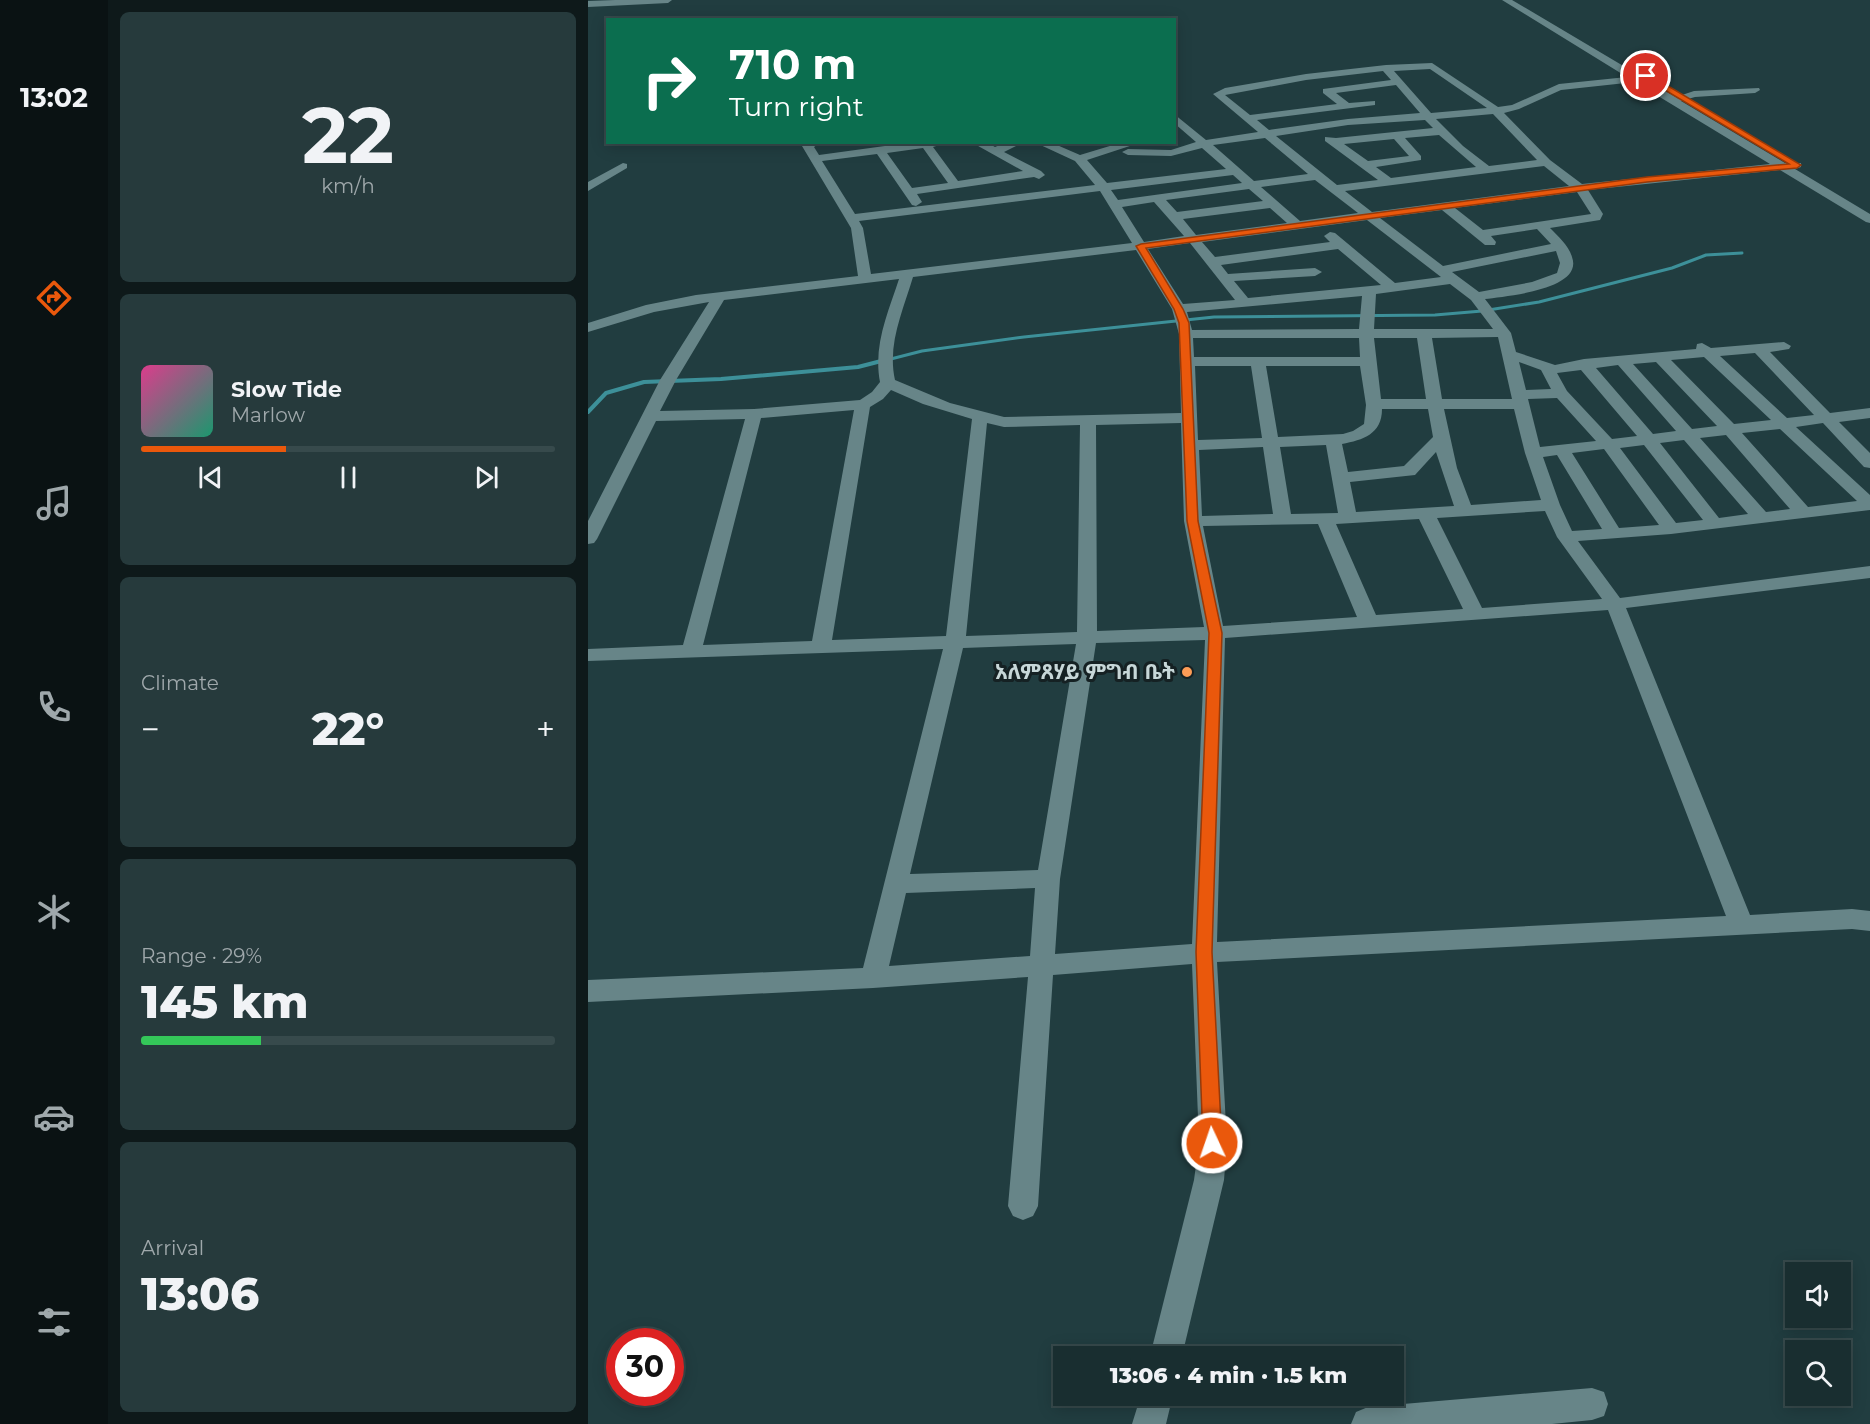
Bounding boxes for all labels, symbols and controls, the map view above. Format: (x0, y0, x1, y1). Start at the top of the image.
text: 710 m (729, 38, 856, 90)
icon: right (630, 42, 708, 120)
pin (1620, 50, 1671, 101)
icon: arrive (1629, 59, 1662, 92)
text: 13:02 (20, 81, 88, 114)
text: 22 (302, 87, 394, 183)
text: Turn right (729, 90, 864, 123)
text: km/h (321, 174, 375, 198)
icon: directions (33, 277, 75, 319)
text: Slow Tide (231, 376, 342, 403)
text: Marlow (231, 403, 305, 427)
icon: previous (194, 461, 227, 494)
icon: pause (332, 461, 365, 494)
icon: next (470, 461, 503, 494)
icon: music (33, 482, 75, 524)
place label: አለምጸሃይ ምግብ ቤት (995, 659, 1175, 684)
marker: አለምጸሃይ ምግብ ቤት (1180, 665, 1194, 679)
text: Climate (141, 671, 219, 695)
icon: phone (33, 686, 75, 728)
text: 22° (312, 701, 384, 756)
text: − (141, 709, 160, 749)
text: + (536, 709, 555, 749)
icon: climate (33, 891, 75, 933)
text: Range · 29% (141, 944, 262, 968)
text: 145 km (141, 974, 309, 1029)
icon: car (33, 1096, 75, 1138)
position arrow (1180, 1111, 1244, 1175)
text: Arrival (141, 1236, 204, 1260)
map controls (1785, 1262, 1851, 1406)
button: sound (1785, 1262, 1851, 1328)
text: 13:06 (141, 1266, 259, 1321)
icon: filters (33, 1301, 75, 1343)
speed limit sign: 30 (606, 1328, 684, 1406)
button: search (1785, 1340, 1851, 1406)
text: 13:06 · 4 min · 1.5 km (1110, 1362, 1347, 1389)

